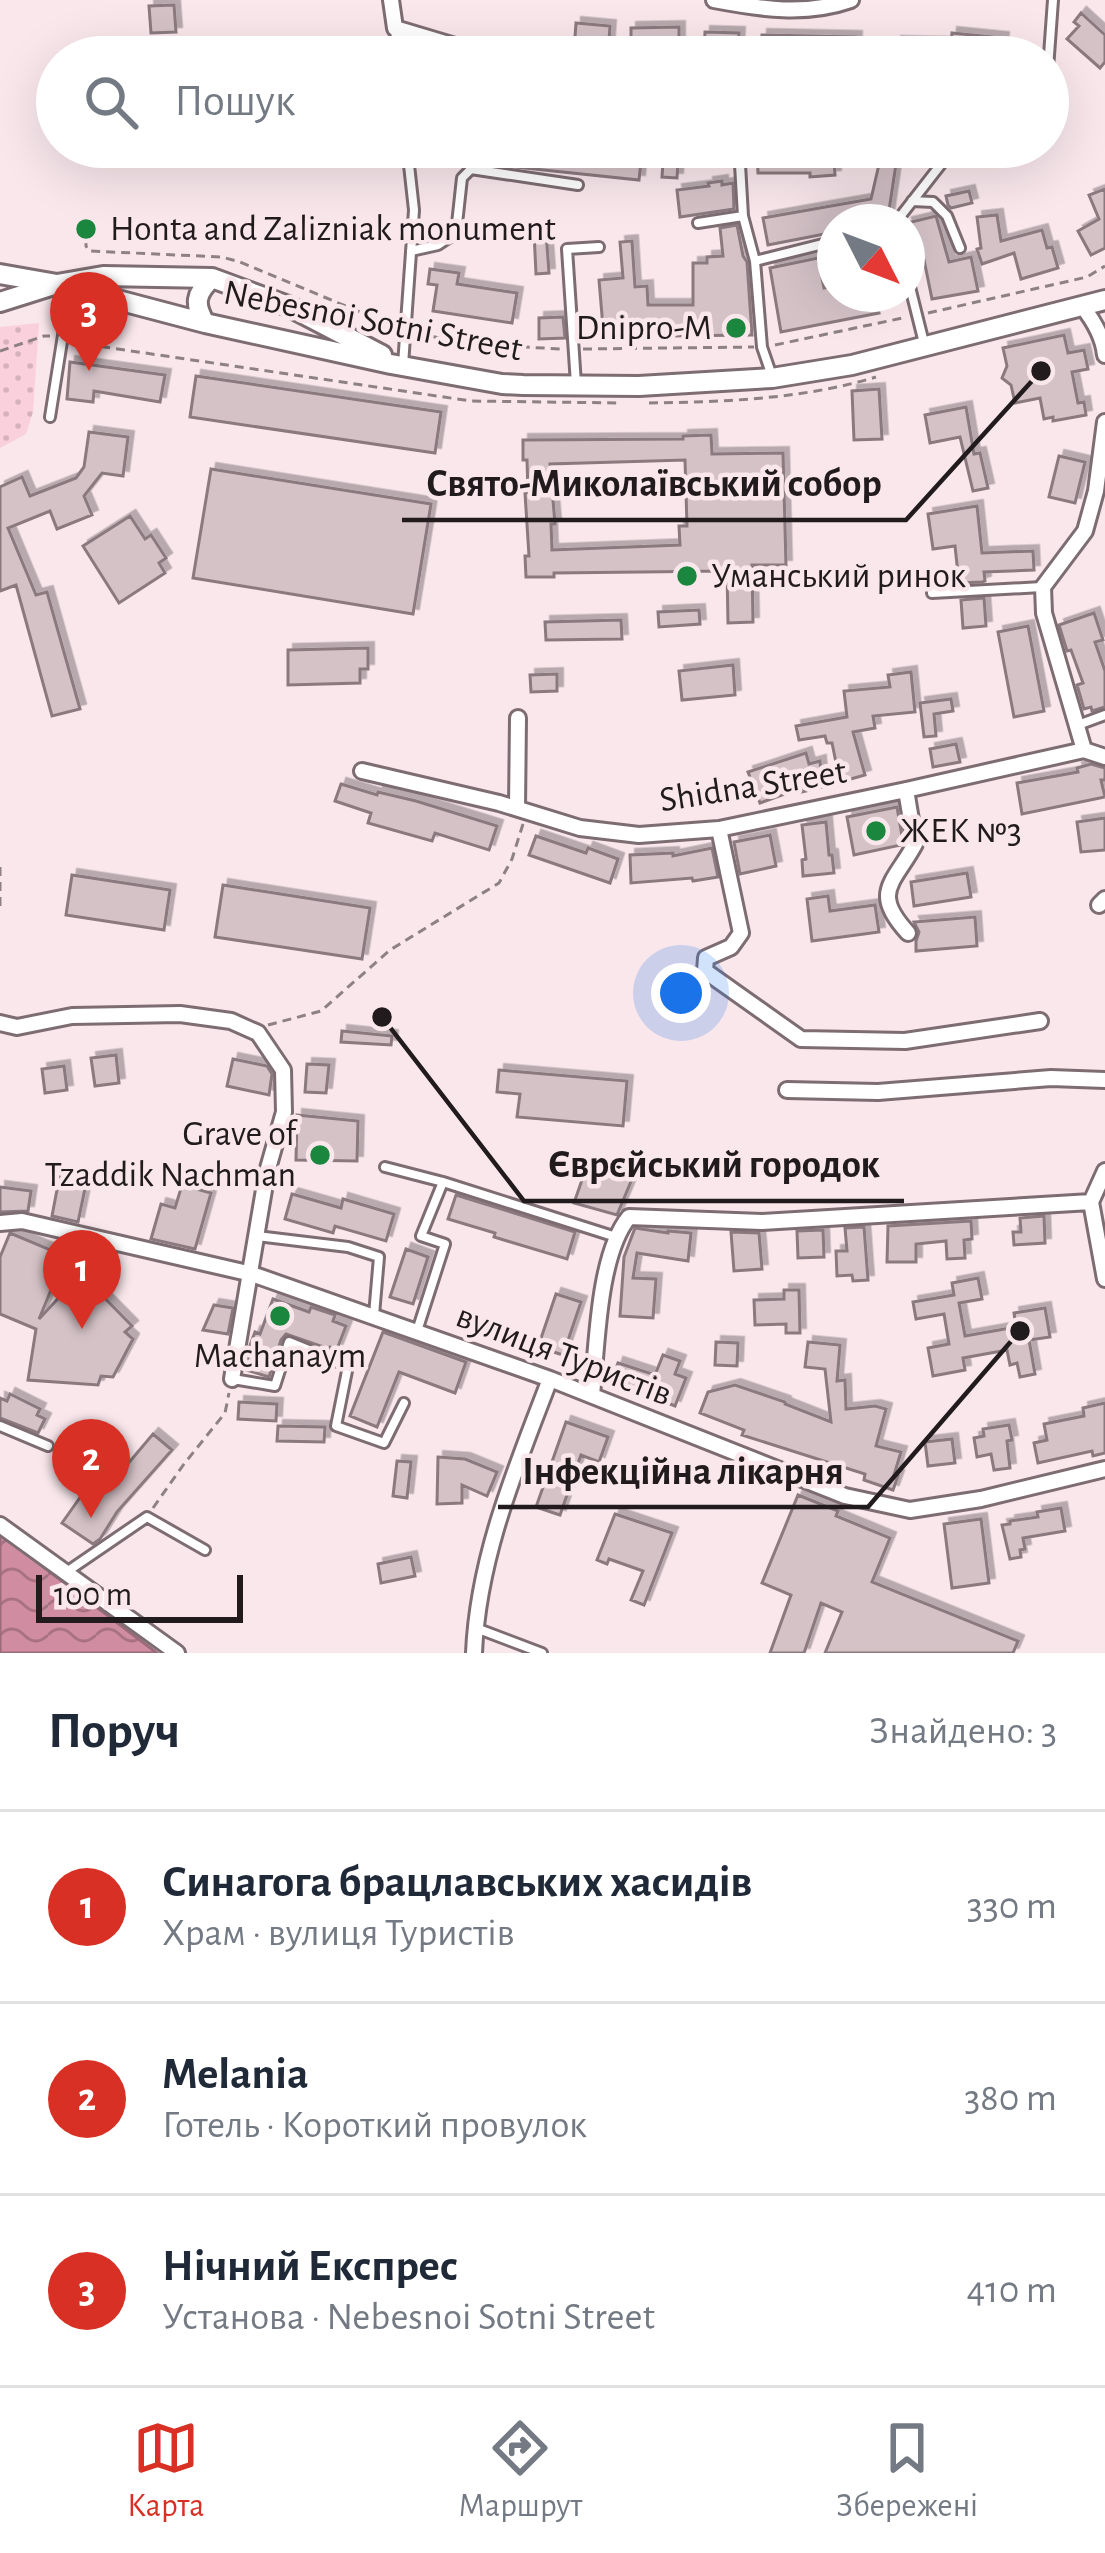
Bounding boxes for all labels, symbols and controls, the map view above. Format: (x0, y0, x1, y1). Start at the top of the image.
search box (36, 36, 1069, 168)
icon: search (78, 69, 144, 135)
text: Пошук (174, 79, 295, 124)
north arrow (817, 204, 925, 312)
place label: Honta and Zalizniak monument (110, 211, 556, 247)
marker: Honta and Zalizniak monument (73, 216, 99, 242)
pin: 3 (50, 272, 128, 371)
street label: Nebesnoi Sotni Street (221, 274, 526, 368)
place label: Dnipro-M (576, 310, 712, 346)
marker: Dnipro-M (723, 315, 749, 341)
callout: Свято-Миколаївський собор (402, 445, 906, 520)
text: Свято-Миколаївський собор (426, 465, 882, 504)
place label: Уманський ринок (711, 558, 966, 594)
marker: Уманський ринок (674, 563, 700, 589)
street label: Shidna Street (657, 753, 849, 819)
place label: ЖЕК №3 (900, 813, 1022, 849)
marker: ЖЕК №3 (863, 818, 889, 844)
your location (651, 963, 711, 1023)
place label: Grave of Tzaddik Nachman (45, 1116, 298, 1193)
callout: Єврєйський городок (524, 1126, 904, 1201)
marker: Grave of Tzaddik Nachman (307, 1142, 333, 1168)
text: Єврєйський городок (548, 1146, 880, 1185)
pin: 1 (43, 1230, 121, 1329)
street label: вулиця Туристів (451, 1297, 677, 1413)
marker: Machanaym (267, 1303, 293, 1329)
place label: Machanaym (194, 1338, 366, 1374)
pin: 2 (52, 1419, 130, 1518)
callout: Інфекційна лікарня (498, 1432, 868, 1507)
text: Інфекційна лікарня (522, 1453, 844, 1492)
scale bar (36, 1569, 243, 1622)
text: 100 m (54, 1579, 132, 1612)
text: Поруч (48, 1706, 180, 1757)
text: Знайдено: 3 (869, 1712, 1057, 1751)
text: Синагога брацлавських хасидів (162, 1860, 752, 1905)
text: 1 (80, 1887, 94, 1926)
text: 330 m (967, 1887, 1057, 1926)
text: Храм · вулиця Туристів (162, 1914, 514, 1953)
text: Melania (162, 2052, 309, 2097)
text: 2 (78, 2079, 96, 2118)
text: 380 m (964, 2079, 1057, 2118)
text: Готель · Короткий провулок (162, 2106, 587, 2145)
text: Нічний Експрес (162, 2244, 458, 2289)
text: 3 (79, 2271, 95, 2310)
text: 410 m (967, 2271, 1057, 2310)
text: Установа · Nebesnoi Sotni Street (162, 2298, 655, 2337)
tab: Карта (127, 2415, 204, 2527)
tab: Маршрут (458, 2415, 582, 2527)
tab: Збережені (836, 2415, 978, 2527)

